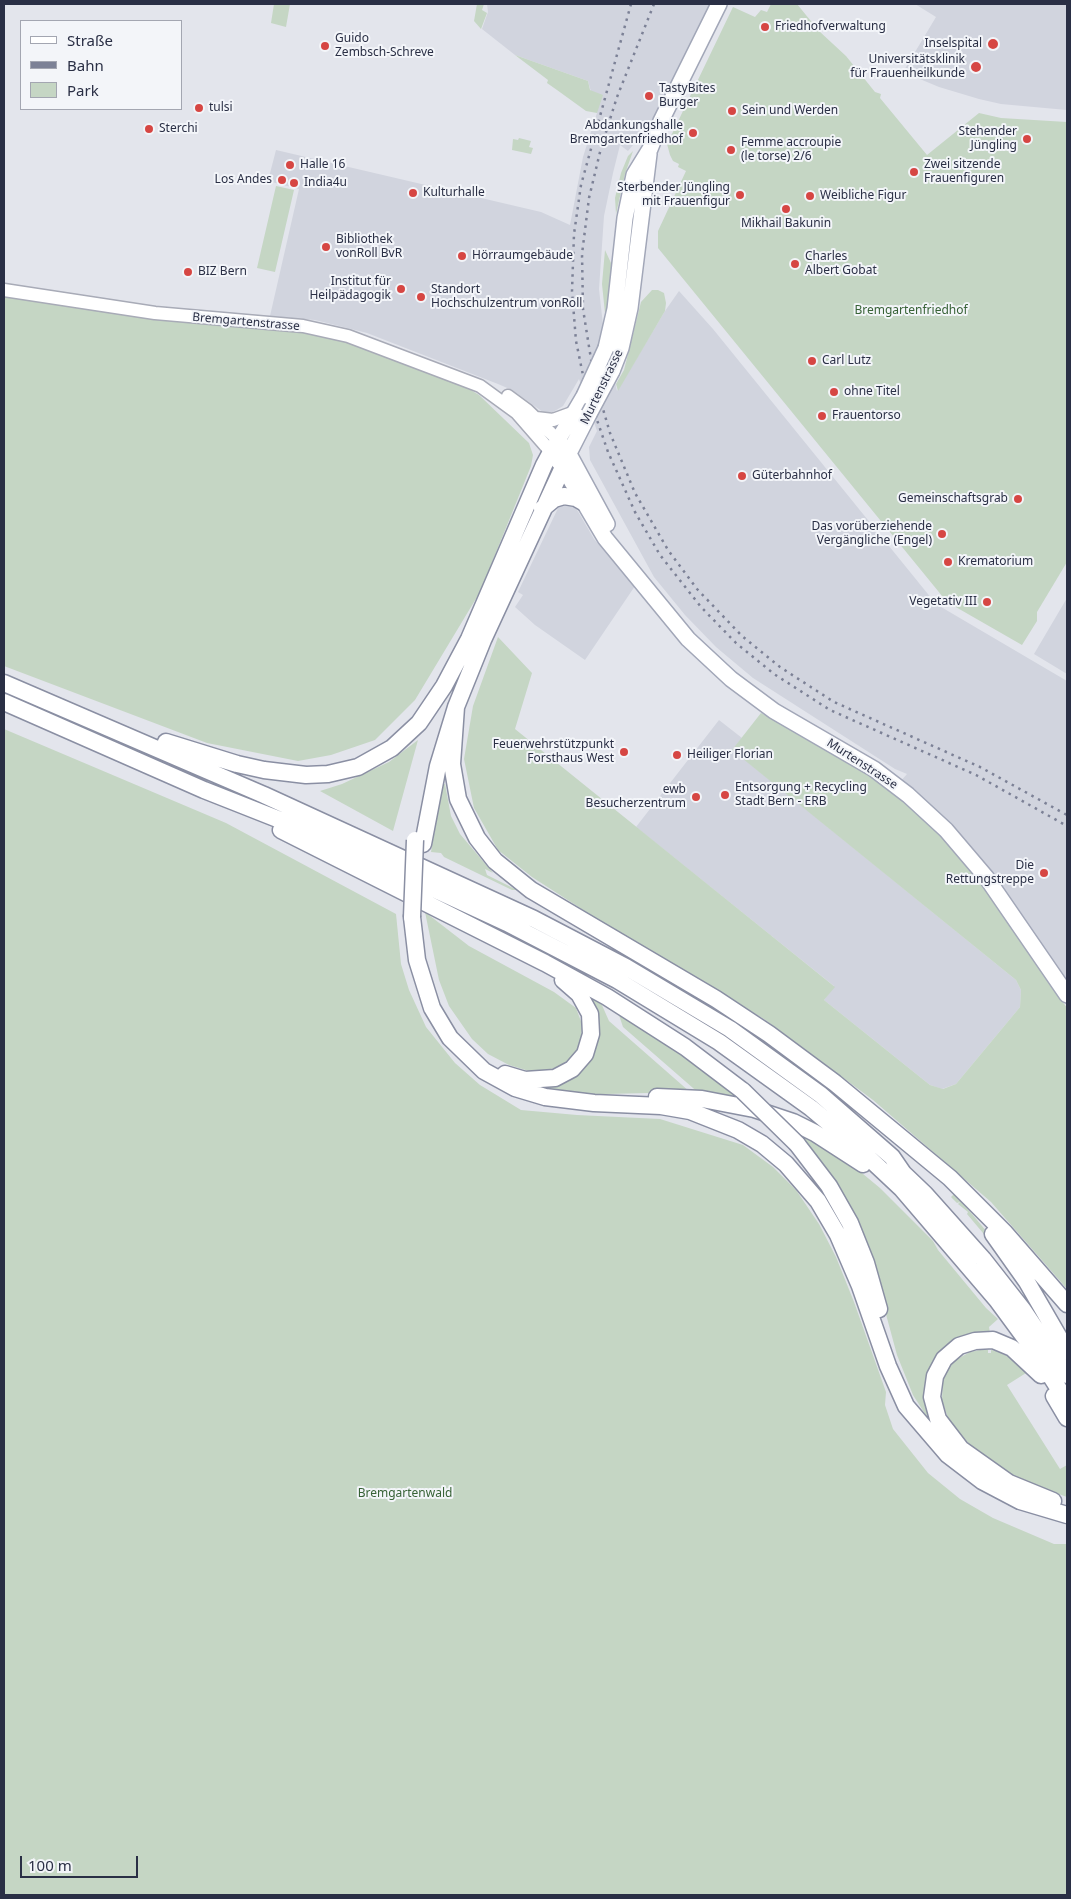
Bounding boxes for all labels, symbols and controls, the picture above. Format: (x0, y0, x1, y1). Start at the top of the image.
legend (20, 20, 182, 110)
place label: Friedhofverwaltung (775, 20, 886, 34)
marker: Friedhofverwaltung (759, 21, 771, 33)
text: Straße (67, 30, 113, 50)
place label: Guido Zembsch-Schreve (335, 32, 434, 60)
place label: Inselspital (925, 37, 982, 51)
marker: Inselspital (986, 37, 1000, 51)
marker: Guido Zembsch-Schreve (319, 40, 331, 52)
place label: Universitätsklinik für Frauenheilkunde (850, 53, 965, 81)
text: Bahn (67, 55, 104, 75)
marker: Universitätsklinik für Frauenheilkunde (969, 60, 983, 74)
text: Park (67, 80, 99, 100)
place label: TastyBites Burger (659, 82, 715, 110)
marker: TastyBites Burger (643, 90, 655, 102)
place label: tulsi (209, 101, 233, 115)
marker: tulsi (193, 102, 205, 114)
place label: Sein und Werden (742, 104, 838, 118)
marker: Sein und Werden (726, 105, 738, 117)
place label: Abdankungshalle Bremgartenfriedhof (570, 119, 683, 147)
place label: Sterchi (159, 122, 198, 136)
marker: Sterchi (143, 123, 155, 135)
place label: Stehender Jüngling (959, 125, 1017, 153)
marker: Abdankungshalle Bremgartenfriedhof (687, 127, 699, 139)
marker: Stehender Jüngling (1021, 133, 1033, 145)
place label: Femme accroupie (le torse) 2/6 (741, 136, 841, 164)
marker: Femme accroupie (le torse) 2/6 (725, 144, 737, 156)
place label: Halle 16 (300, 158, 345, 172)
place label: Zwei sitzende Frauenfiguren (924, 158, 1004, 186)
marker: Halle 16 (284, 159, 296, 171)
marker: Zwei sitzende Frauenfiguren (908, 166, 920, 178)
place label: Los Andes (215, 173, 272, 187)
marker: Los Andes (276, 174, 288, 186)
place label: India4u (304, 176, 347, 190)
marker: India4u (288, 177, 300, 189)
place label: Sterbender Jüngling mit Frauenfigur (617, 181, 730, 209)
place label: Kulturhalle (423, 186, 485, 200)
marker: Kulturhalle (407, 187, 419, 199)
marker: Sterbender Jüngling mit Frauenfigur (734, 189, 746, 201)
place label: Weibliche Figur (820, 189, 906, 203)
marker: Weibliche Figur (804, 190, 816, 202)
marker: Mikhail Bakunin (780, 203, 792, 215)
place label: Mikhail Bakunin (741, 217, 831, 231)
place label: Bibliothek vonRoll BvR (336, 233, 402, 261)
marker: Bibliothek vonRoll BvR (320, 241, 332, 253)
place label: Hörraumgebäude (472, 249, 573, 263)
marker: Hörraumgebäude (456, 250, 468, 262)
place label: Charles Albert Gobat (805, 250, 877, 278)
marker: Charles Albert Gobat (789, 258, 801, 270)
place label: BIZ Bern (198, 265, 247, 279)
marker: BIZ Bern (182, 266, 194, 278)
place label: Institut für Heilpädagogik (309, 275, 391, 303)
marker: Institut für Heilpädagogik (395, 283, 407, 295)
place label: Standort Hochschulzentrum vonRoll (431, 283, 582, 311)
marker: Standort Hochschulzentrum vonRoll (415, 291, 427, 303)
park label: Bremgartenfriedhof (854, 304, 968, 318)
street label: Bremgartenstrasse (192, 310, 300, 334)
street label: Murtenstrasse (578, 347, 626, 427)
place label: Carl Lutz (822, 354, 871, 368)
marker: Carl Lutz (806, 355, 818, 367)
place label: ohne Titel (844, 385, 900, 399)
marker: ohne Titel (828, 386, 840, 398)
place label: Frauentorso (832, 409, 901, 423)
marker: Frauentorso (816, 410, 828, 422)
place label: Güterbahnhof (752, 469, 832, 483)
marker: Güterbahnhof (736, 470, 748, 482)
place label: Gemeinschaftsgrab (898, 492, 1008, 506)
marker: Gemeinschaftsgrab (1012, 493, 1024, 505)
place label: Das vorüberziehende Vergängliche (Engel) (812, 520, 932, 548)
marker: Das vorüberziehende Vergängliche (Engel) (936, 528, 948, 540)
place label: Krematorium (958, 555, 1033, 569)
marker: Krematorium (942, 556, 954, 568)
place label: Vegetativ III (909, 595, 977, 609)
marker: Vegetativ III (981, 596, 993, 608)
street label: Murtenstrasse (824, 736, 900, 792)
place label: Feuerwehrstützpunkt Forsthaus West (493, 738, 614, 766)
marker: Feuerwehrstützpunkt Forsthaus West (618, 746, 630, 758)
place label: Heiliger Florian (687, 748, 773, 762)
marker: Heiliger Florian (671, 749, 683, 761)
place label: Entsorgung + Recycling Stadt Bern - ERB (735, 781, 867, 809)
place label: ewb Besucherzentrum (586, 783, 686, 811)
marker: Entsorgung + Recycling Stadt Bern - ERB (719, 789, 731, 801)
marker: ewb Besucherzentrum (690, 791, 702, 803)
place label: Die Rettungstreppe (946, 859, 1034, 887)
marker: Die Rettungstreppe (1038, 867, 1050, 879)
park label: Bremgartenwald (358, 1487, 452, 1501)
scale bar (22, 1846, 140, 1878)
text: 100 m (28, 1855, 72, 1875)

